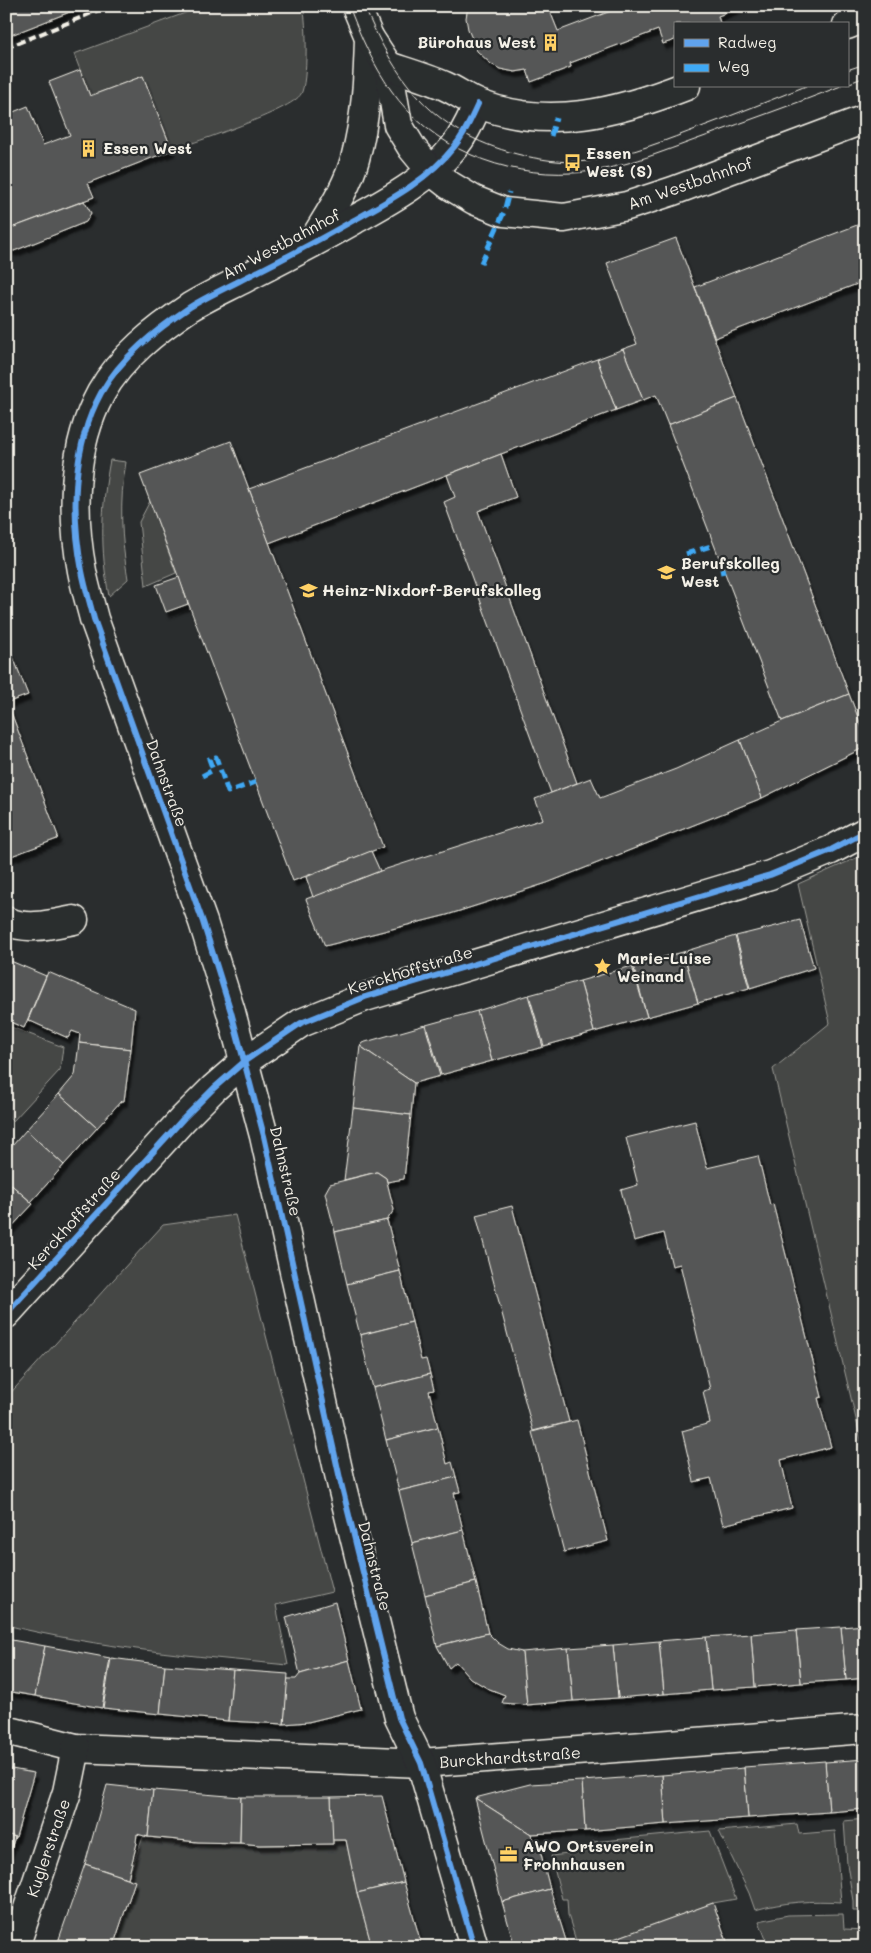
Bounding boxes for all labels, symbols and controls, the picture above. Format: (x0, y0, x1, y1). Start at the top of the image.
legend (674, 22, 848, 88)
place label: Bürohaus West (418, 31, 536, 52)
building icon: Bürohaus West (540, 32, 560, 52)
text: Radweg (718, 32, 776, 52)
text: Weg (718, 56, 749, 76)
place label: Essen West (103, 137, 192, 158)
building icon: Essen West (79, 138, 99, 158)
place label: Essen West (S) (586, 142, 652, 181)
street label: Am Westbahnhof (625, 151, 756, 214)
bus stop icon: Essen West (S) (562, 152, 582, 172)
street label: Am Westbahnhof (218, 203, 344, 283)
place label: Berufskolleg West (681, 552, 780, 591)
school or university icon: Berufskolleg West (657, 562, 677, 582)
place label: Heinz-Nixdorf-Berufskolleg (322, 579, 541, 600)
school or university icon: Heinz-Nixdorf-Berufskolleg (298, 580, 318, 600)
street label: Dahnstraße (142, 736, 193, 830)
street label: Kerckhoffstraße (345, 941, 475, 998)
place label: Marie-Luise Weinand (617, 947, 711, 986)
place icon: Marie-Luise Weinand (593, 957, 613, 977)
street label: Dahnstraße (266, 1124, 307, 1218)
street label: Kerckhoffstraße (23, 1164, 125, 1274)
street label: Dahnstraße (354, 1519, 397, 1613)
street label: Burckhardtstraße (439, 1741, 581, 1772)
street label: Kuglerstraße (21, 1796, 74, 1900)
place label: AWO Ortsverein Frohnhausen (523, 1835, 654, 1874)
office icon: AWO Ortsverein Frohnhausen (499, 1845, 519, 1865)

